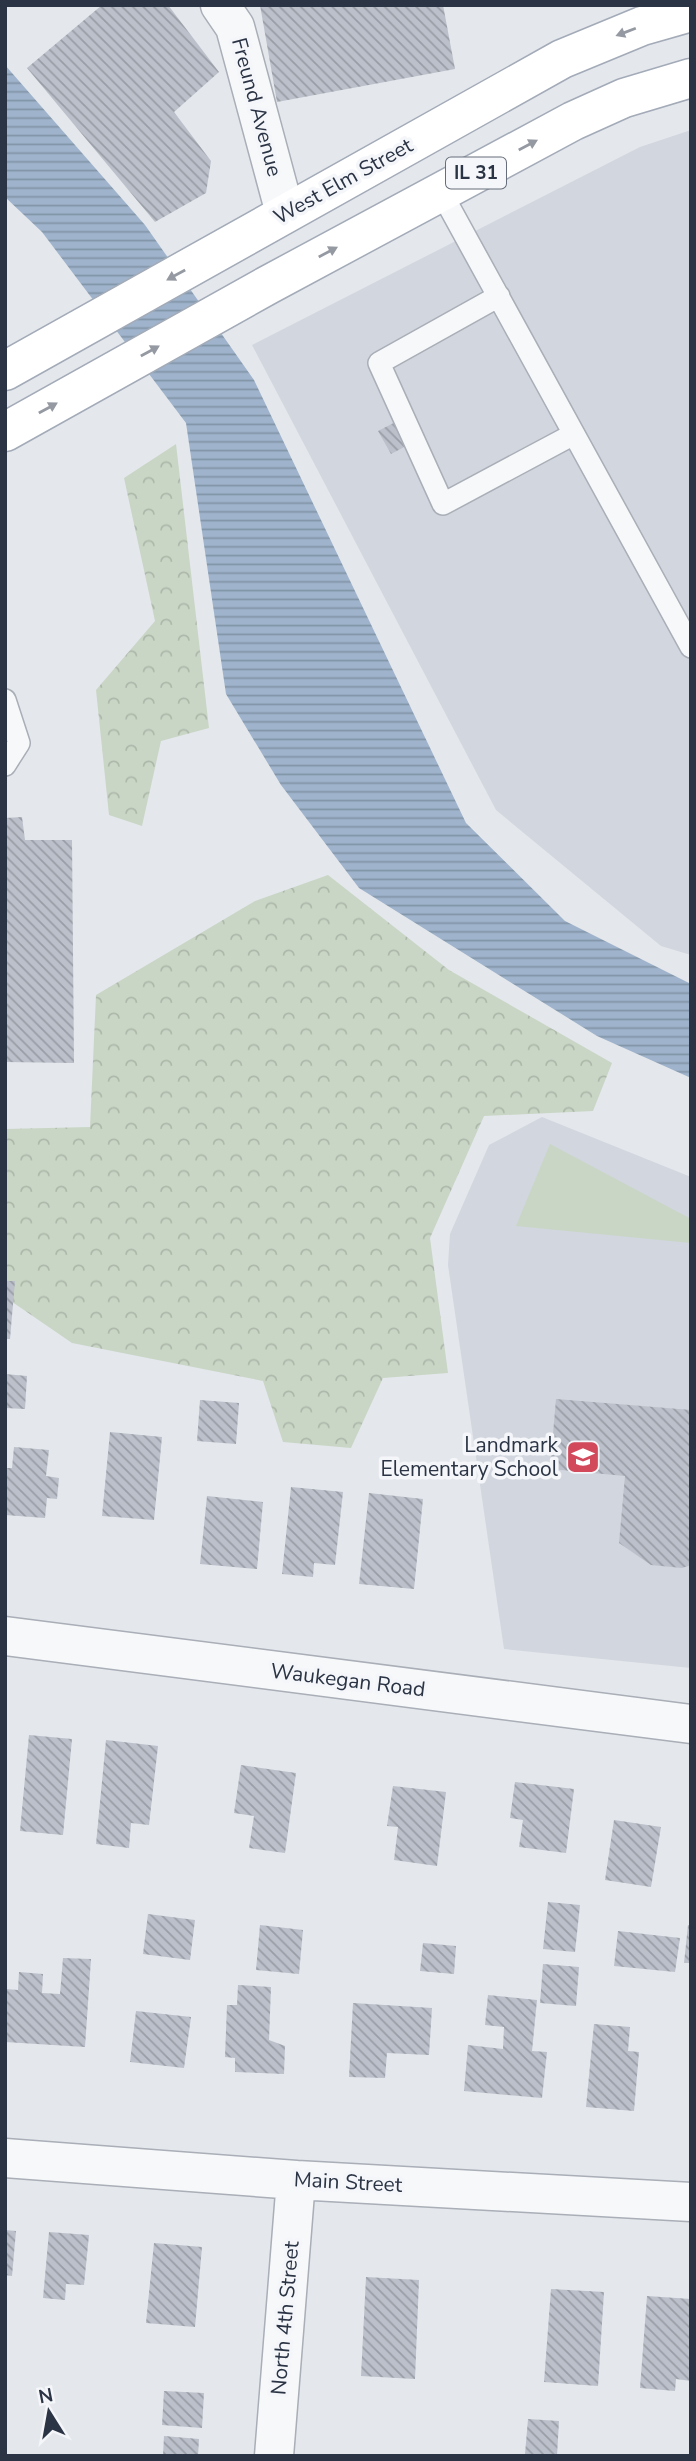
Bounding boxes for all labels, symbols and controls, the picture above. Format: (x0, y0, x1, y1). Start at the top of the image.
one-way arrow (615, 27, 636, 38)
street label: Freund Avenue (225, 34, 289, 180)
street label: West Elm Street (268, 131, 418, 231)
one-way arrow (518, 139, 538, 151)
road number: IL 31 (446, 158, 506, 188)
one-way arrow (318, 247, 338, 259)
one-way arrow (167, 269, 186, 281)
one-way arrow (141, 345, 160, 357)
one-way arrow (38, 402, 58, 414)
place label: Landmark Elementary School (380, 1431, 559, 1483)
school or university icon: Landmark Elementary School (564, 1438, 602, 1476)
street label: Waukegan Road (269, 1657, 427, 1703)
street label: Main Street (293, 2165, 404, 2199)
street label: North 4th Street (264, 2239, 306, 2396)
north arrow (14, 2377, 84, 2447)
text: N (36, 2382, 55, 2410)

